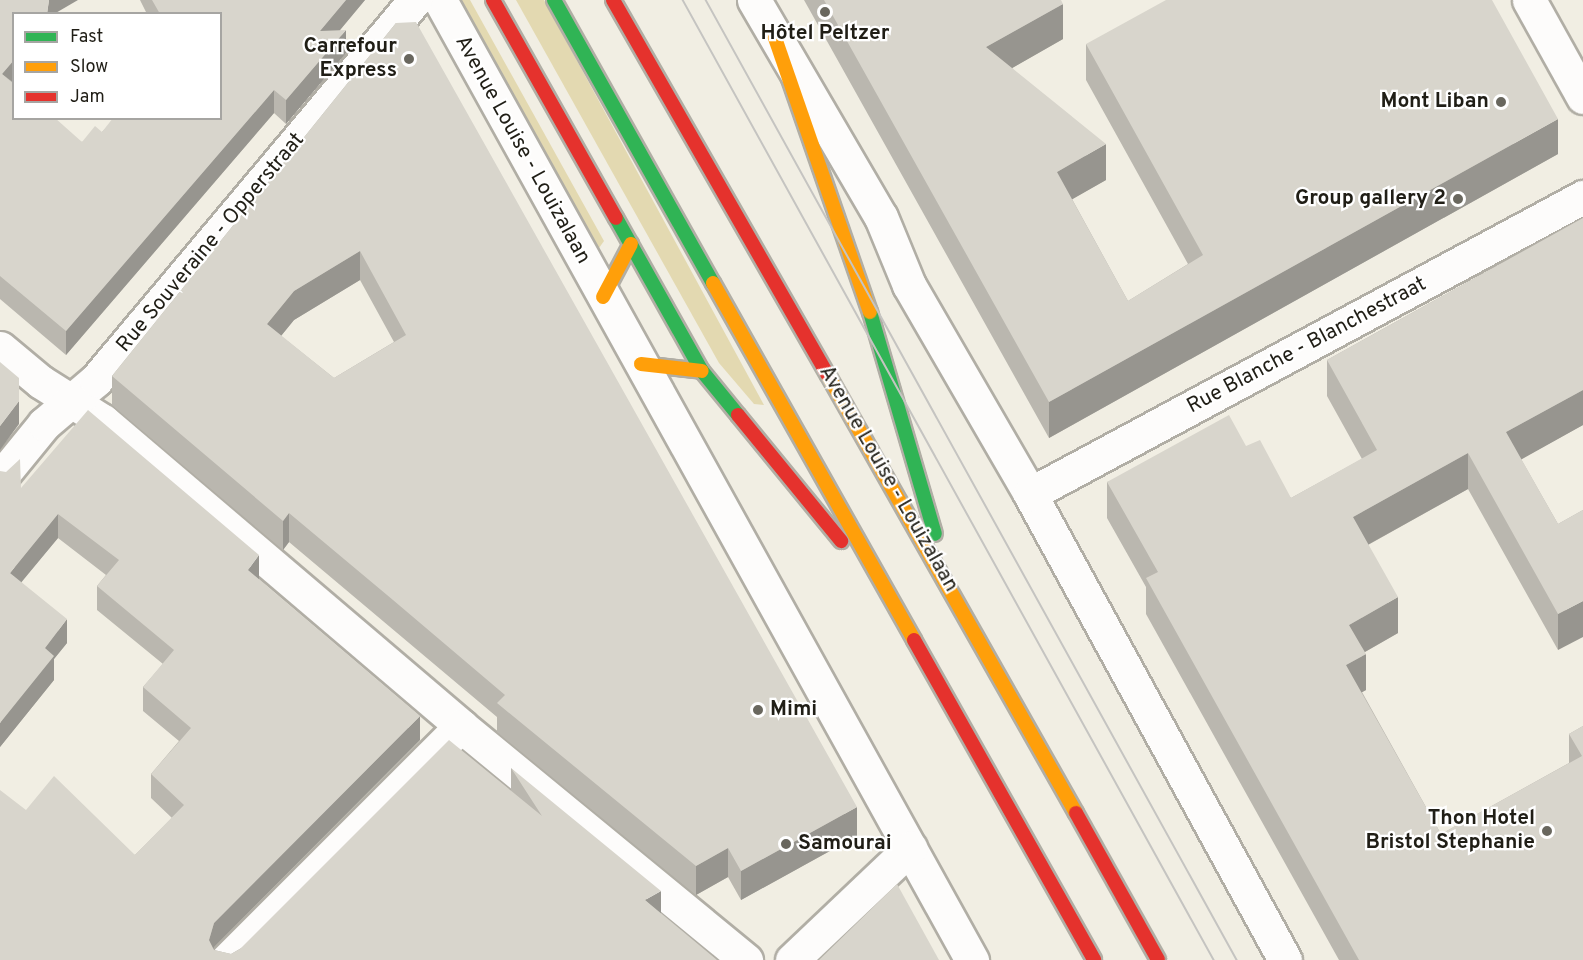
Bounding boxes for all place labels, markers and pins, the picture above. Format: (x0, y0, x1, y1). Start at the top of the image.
marker: Hôtel Peltzer (818, 5, 832, 19)
place label: Hôtel Peltzer (761, 21, 889, 47)
place label: Carrefour Express (303, 34, 397, 84)
marker: Carrefour Express (402, 52, 416, 66)
place label: Mont Liban (1380, 89, 1489, 115)
marker: Mont Liban (1494, 95, 1508, 109)
place label: Group gallery 2 (1295, 186, 1446, 212)
marker: Group gallery 2 (1451, 192, 1465, 206)
place label: Mimi (770, 697, 817, 723)
marker: Mimi (751, 703, 765, 717)
place label: Thon Hotel Bristol Stephanie (1365, 806, 1535, 856)
marker: Thon Hotel Bristol Stephanie (1540, 824, 1554, 838)
place label: Samourai (798, 831, 892, 857)
marker: Samourai (779, 837, 793, 851)

